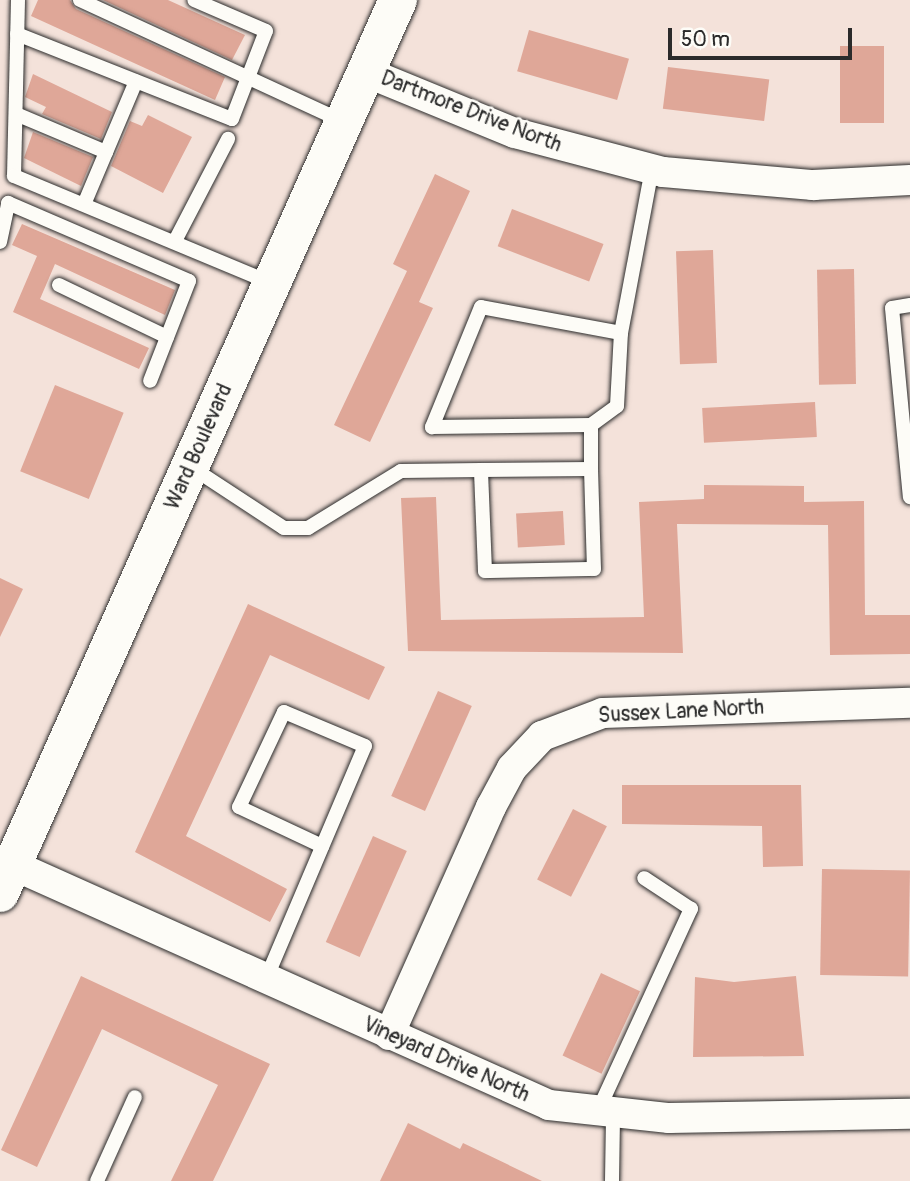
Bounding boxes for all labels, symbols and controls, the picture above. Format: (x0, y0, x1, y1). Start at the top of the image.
scale bar (672, 14, 856, 58)
text: 50 m (681, 26, 730, 53)
street label: Dartmore Drive North (377, 66, 565, 158)
street label: Ward Boulevard (160, 380, 238, 514)
street label: Sussex Lane North (597, 695, 765, 729)
street label: Vineyard Drive North (359, 1012, 533, 1108)

